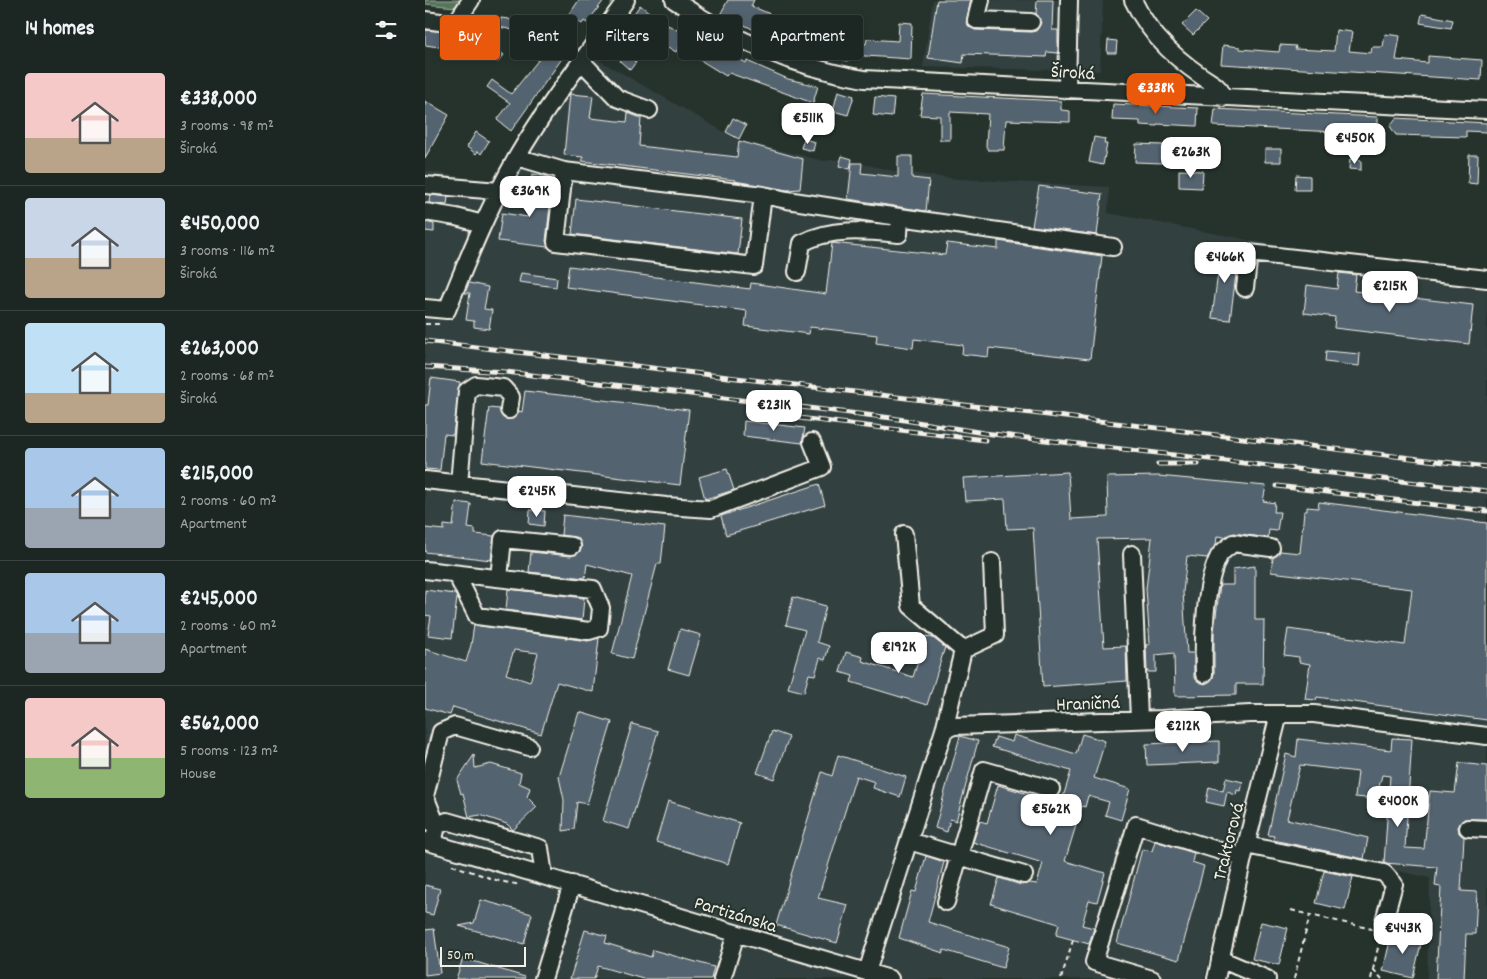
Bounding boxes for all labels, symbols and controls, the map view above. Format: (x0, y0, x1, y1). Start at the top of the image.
text: 14 homes (25, 15, 95, 45)
chip: Buy (440, 15, 500, 60)
chip: Rent (510, 15, 577, 60)
chip: Filters (587, 15, 668, 60)
chip: New (678, 15, 742, 60)
chip: Apartment (752, 15, 863, 60)
icon: filters (372, 16, 400, 44)
street label: Široká (1050, 60, 1096, 89)
pin: €338K (1121, 72, 1191, 115)
text: €338K (1138, 77, 1174, 100)
text: €338,000 (180, 85, 257, 115)
icon: home (65, 93, 125, 153)
pin: €511K (773, 102, 843, 145)
text: €511K (793, 107, 823, 130)
text: 3 rooms · 98 m² (180, 115, 274, 138)
pin: €450K (1320, 122, 1390, 165)
text: €450K (1335, 127, 1375, 150)
pin: €263K (1156, 136, 1226, 179)
text: Široká (180, 138, 217, 161)
text: €263K (1172, 141, 1210, 164)
pin: €369K (495, 176, 565, 218)
text: €369K (511, 180, 549, 203)
text: €450,000 (180, 210, 260, 240)
icon: home (65, 218, 125, 278)
text: 3 rooms · 116 m² (180, 240, 275, 263)
pin: €466K (1190, 242, 1260, 284)
text: €466K (1206, 246, 1244, 269)
text: Široká (180, 263, 217, 286)
pin: €215K (1355, 270, 1425, 313)
text: €215K (1373, 275, 1407, 298)
text: €263,000 (180, 335, 259, 365)
icon: home (65, 343, 125, 403)
text: 2 rooms · 68 m² (180, 365, 274, 388)
text: Široká (180, 388, 217, 411)
pin: €231K (739, 390, 809, 432)
text: €231K (757, 394, 791, 417)
text: €215,000 (180, 460, 254, 490)
icon: home (65, 468, 125, 528)
pin: €245K (502, 476, 572, 518)
text: €245K (518, 480, 556, 503)
text: 2 rooms · 60 m² (180, 490, 277, 513)
text: Apartment (180, 513, 247, 536)
text: €245,000 (180, 585, 258, 615)
icon: home (65, 593, 125, 653)
text: 2 rooms · 60 m² (180, 615, 277, 638)
pin: €192K (864, 632, 934, 674)
text: €192K (882, 636, 916, 659)
text: Apartment (180, 638, 247, 661)
street label: Hraničná (1056, 691, 1121, 720)
text: €562,000 (180, 710, 259, 740)
pin: €212K (1148, 710, 1218, 753)
text: €212K (1166, 715, 1200, 738)
icon: home (65, 718, 125, 778)
text: 5 rooms · 123 m² (180, 740, 278, 763)
text: House (180, 763, 216, 786)
pin: €400K (1363, 786, 1433, 828)
text: €400K (1378, 790, 1418, 813)
pin: €562K (1016, 794, 1086, 836)
text: €562K (1032, 798, 1070, 821)
street label: Traktorová (1208, 799, 1253, 884)
street label: Partizánska (690, 891, 781, 942)
pin: €443K (1368, 912, 1438, 955)
text: €443K (1385, 917, 1421, 940)
scale bar (440, 944, 526, 967)
text: 50 m (447, 946, 474, 966)

